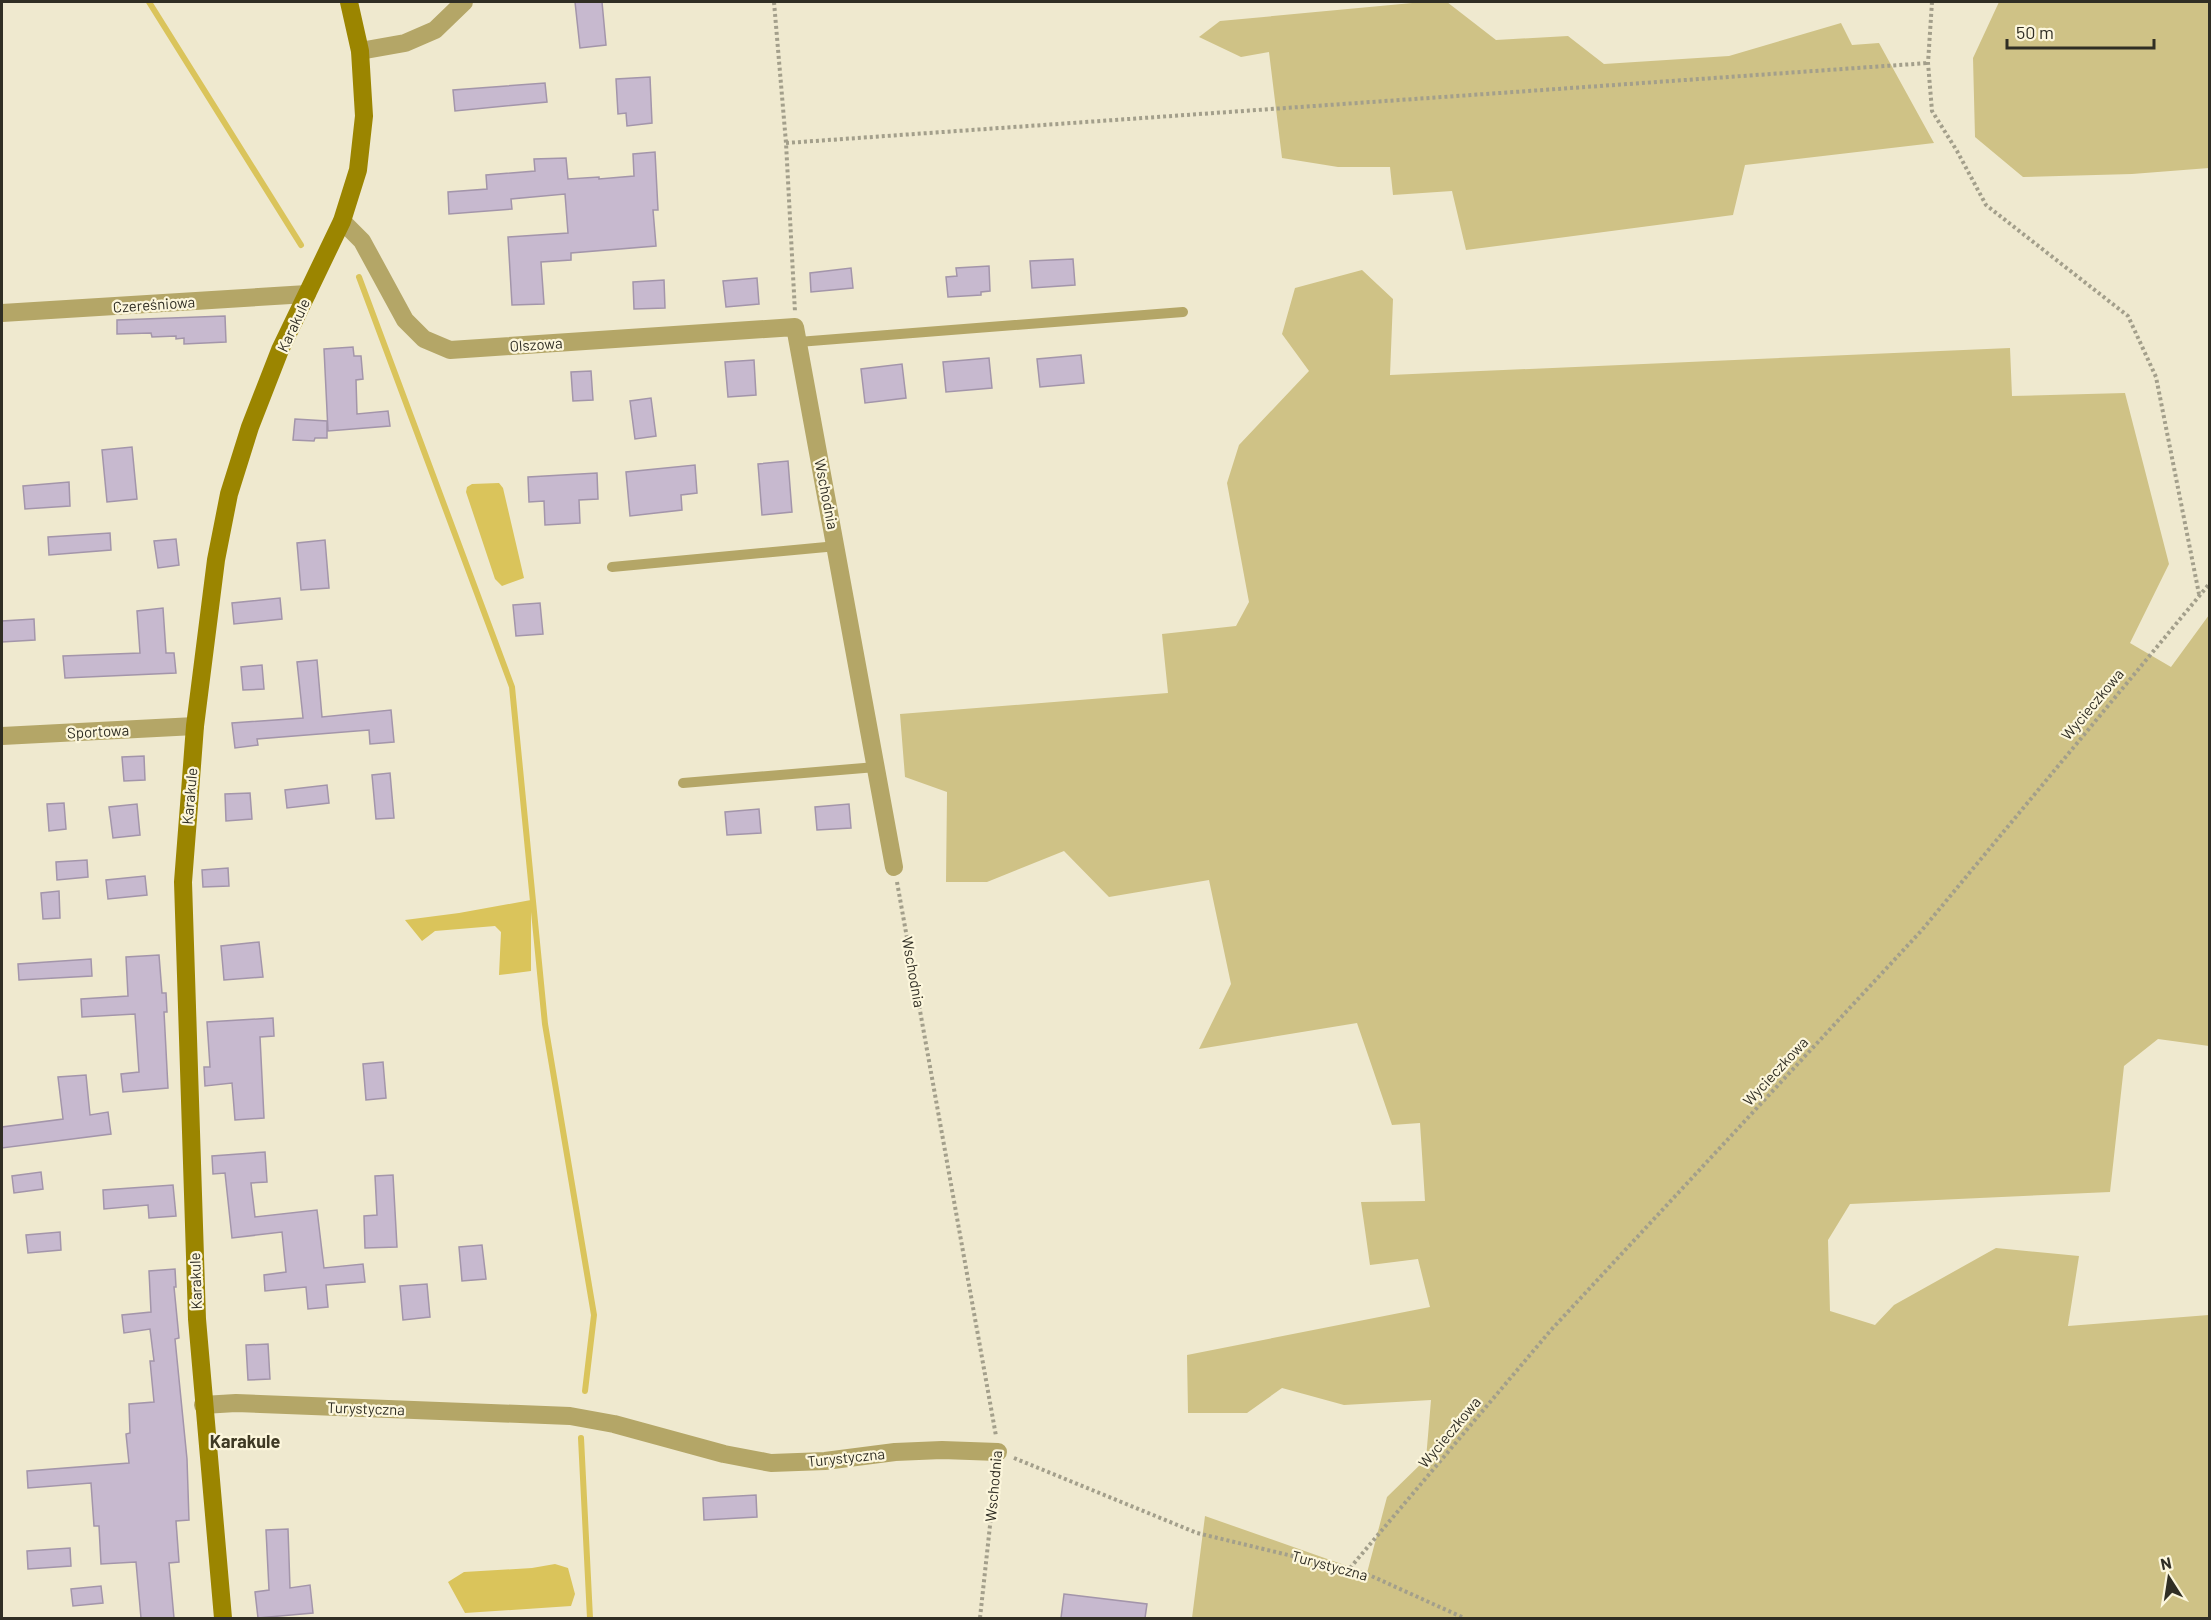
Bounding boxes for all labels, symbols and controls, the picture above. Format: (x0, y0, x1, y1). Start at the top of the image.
scale bar (2007, 12, 2154, 50)
text: 50 m (2016, 21, 2054, 43)
street label: Czereśniowa (112, 292, 196, 316)
street label: Karakule (273, 295, 313, 355)
street label: Olszowa (509, 333, 563, 355)
street label: Wschodnia (811, 457, 843, 531)
street label: Wycieczkowa (2057, 665, 2127, 743)
street label: Sportowa (66, 720, 130, 742)
street label: Karakule (178, 767, 200, 825)
street label: Wschodnia (899, 935, 929, 1009)
street label: Wycieczkowa (1739, 1033, 1811, 1109)
street label: Karakule (185, 1252, 205, 1310)
street label: Wycieczkowa (1414, 1393, 1484, 1471)
street label: Turystyczna (327, 1398, 405, 1418)
district label: Karakule (210, 1430, 281, 1452)
street label: Turystyczna (806, 1444, 886, 1470)
street label: Wschodnia (981, 1449, 1005, 1523)
street label: Turystyczna (1290, 1546, 1370, 1584)
north arrow (2139, 1548, 2199, 1608)
text: N (2159, 1552, 2173, 1573)

